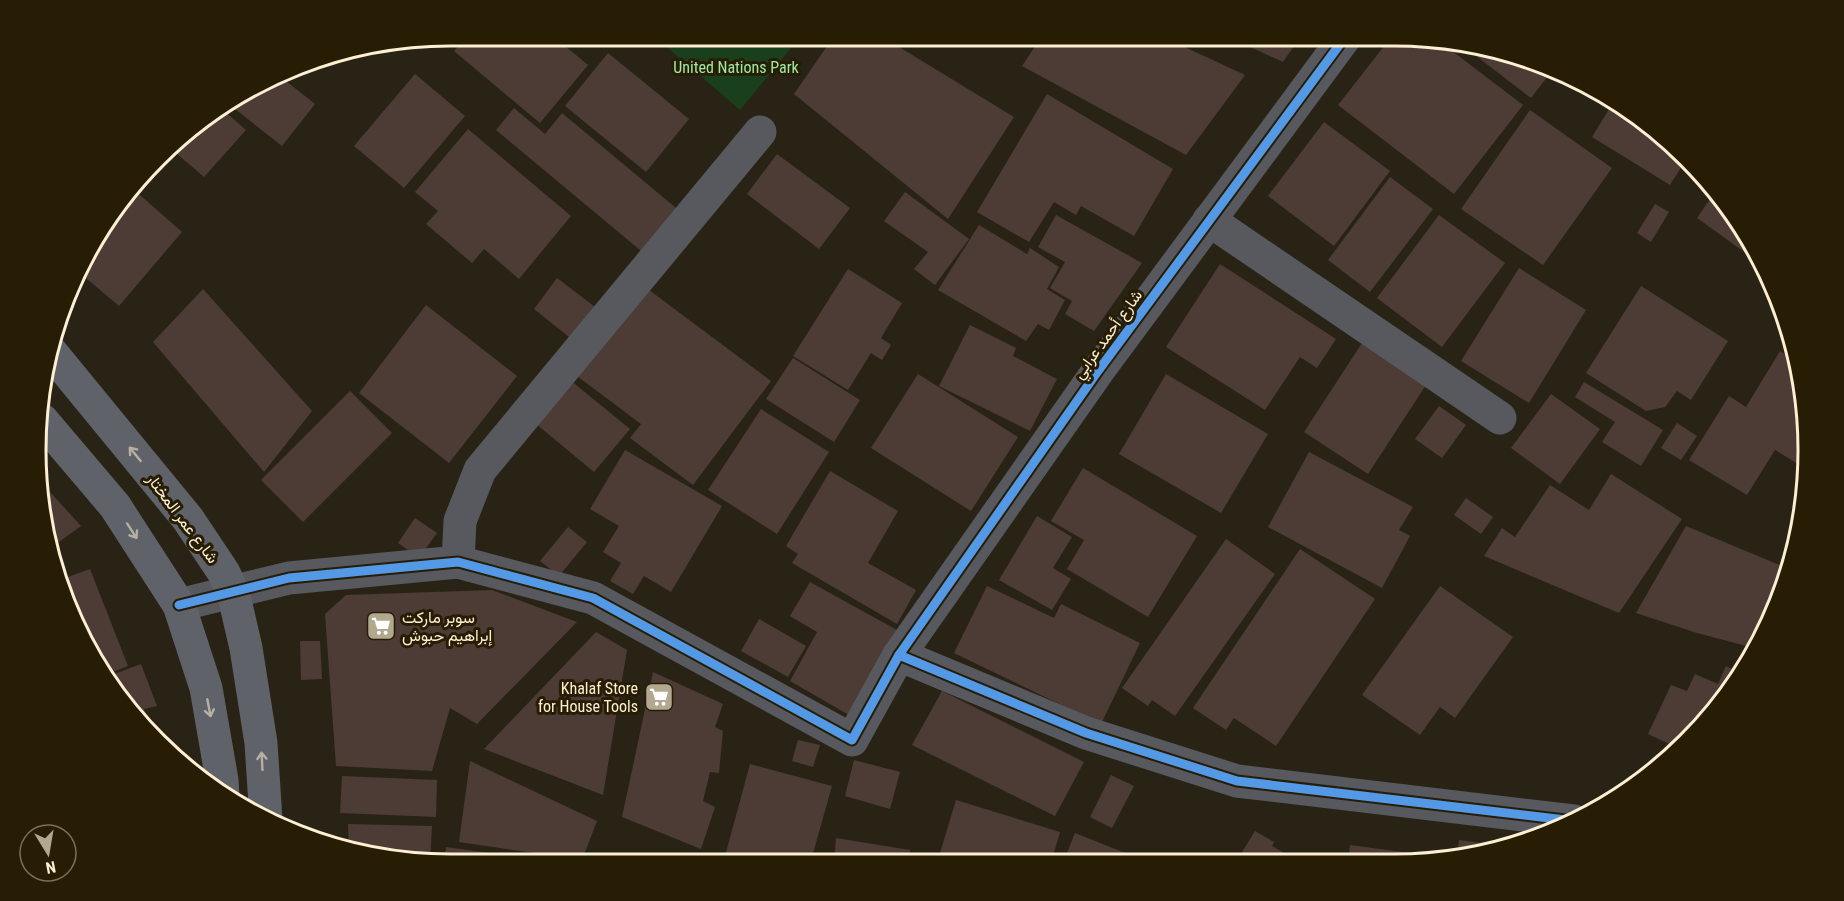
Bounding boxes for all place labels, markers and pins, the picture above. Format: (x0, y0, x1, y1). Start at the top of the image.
place label: سوبر ماركت إبراهيم حبوش (402, 608, 493, 646)
supermarket icon: سوبر ماركت إبراهيم حبوش (365, 610, 397, 642)
place label: Khalaf Store for House Tools (538, 679, 638, 716)
supermarket icon: Khalaf Store for House Tools (643, 681, 675, 713)

